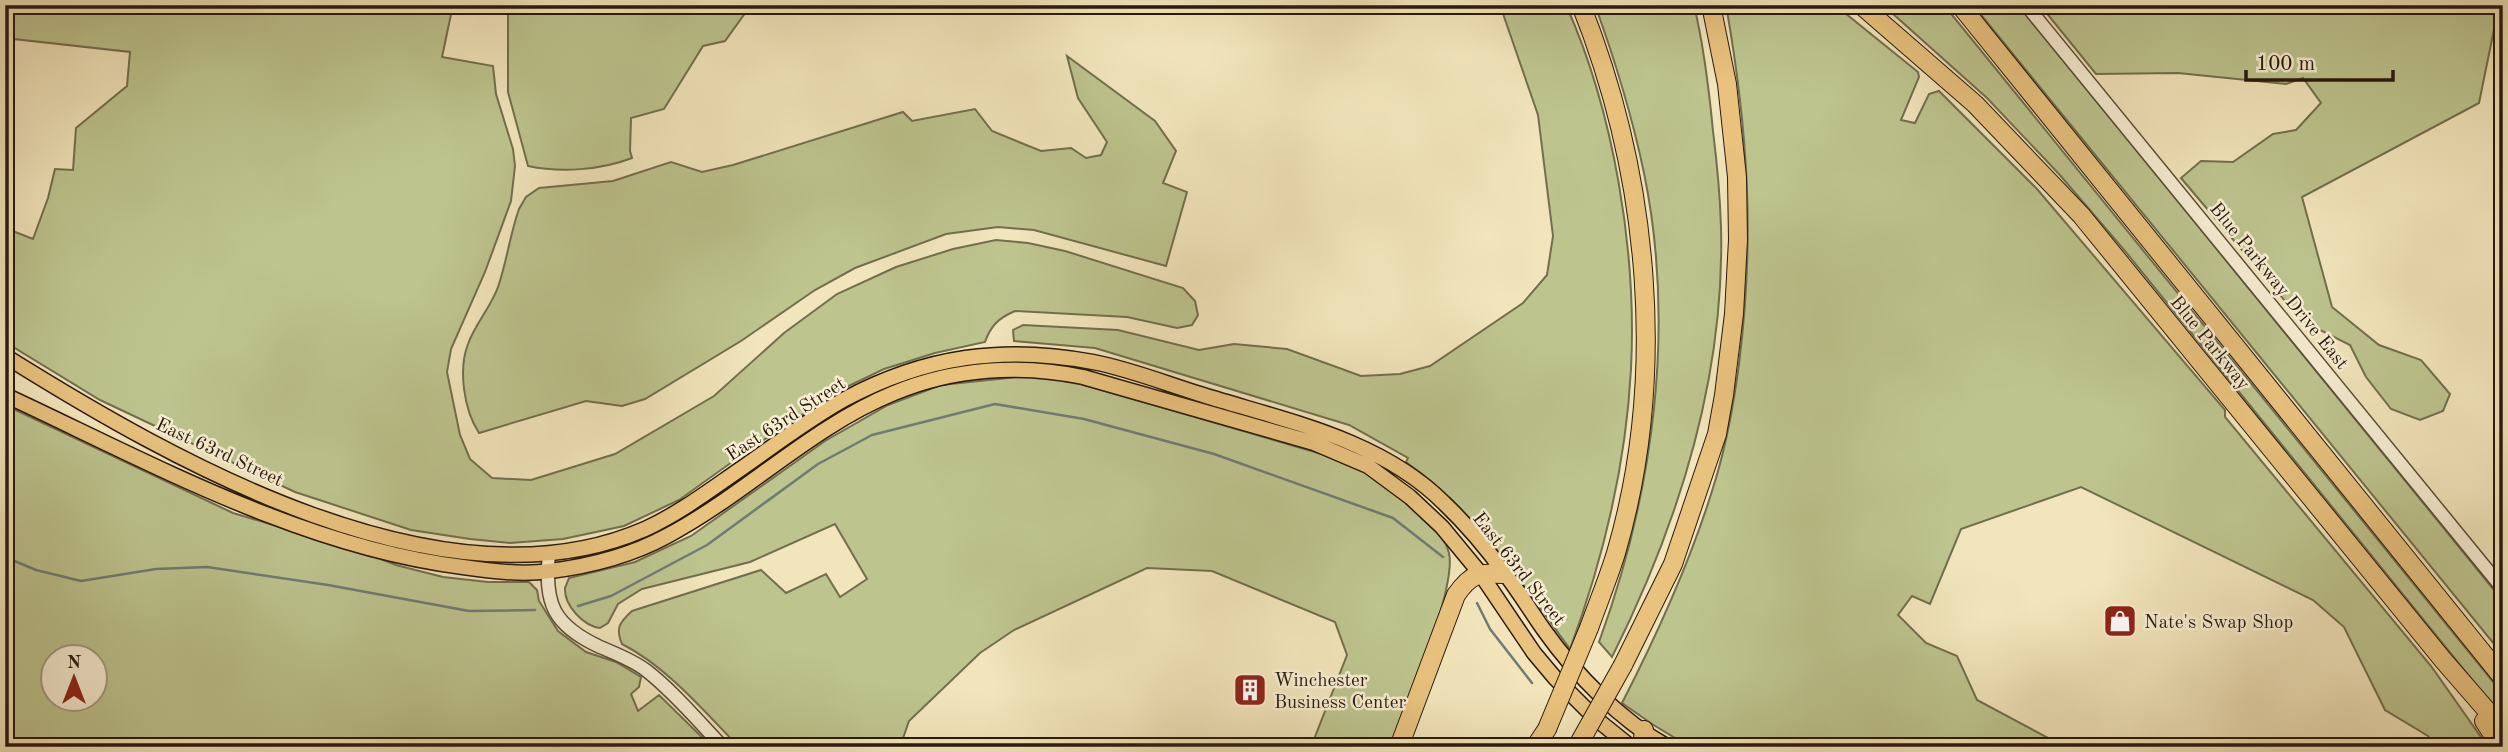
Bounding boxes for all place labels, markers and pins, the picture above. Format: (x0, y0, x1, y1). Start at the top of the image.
shop icon: Nate's Swap Shop (2101, 602, 2139, 640)
place label: Nate's Swap Shop (2144, 614, 2293, 633)
building icon: Winchester Business Center (1231, 671, 1269, 709)
place label: Winchester Business Center (1274, 672, 1407, 713)

